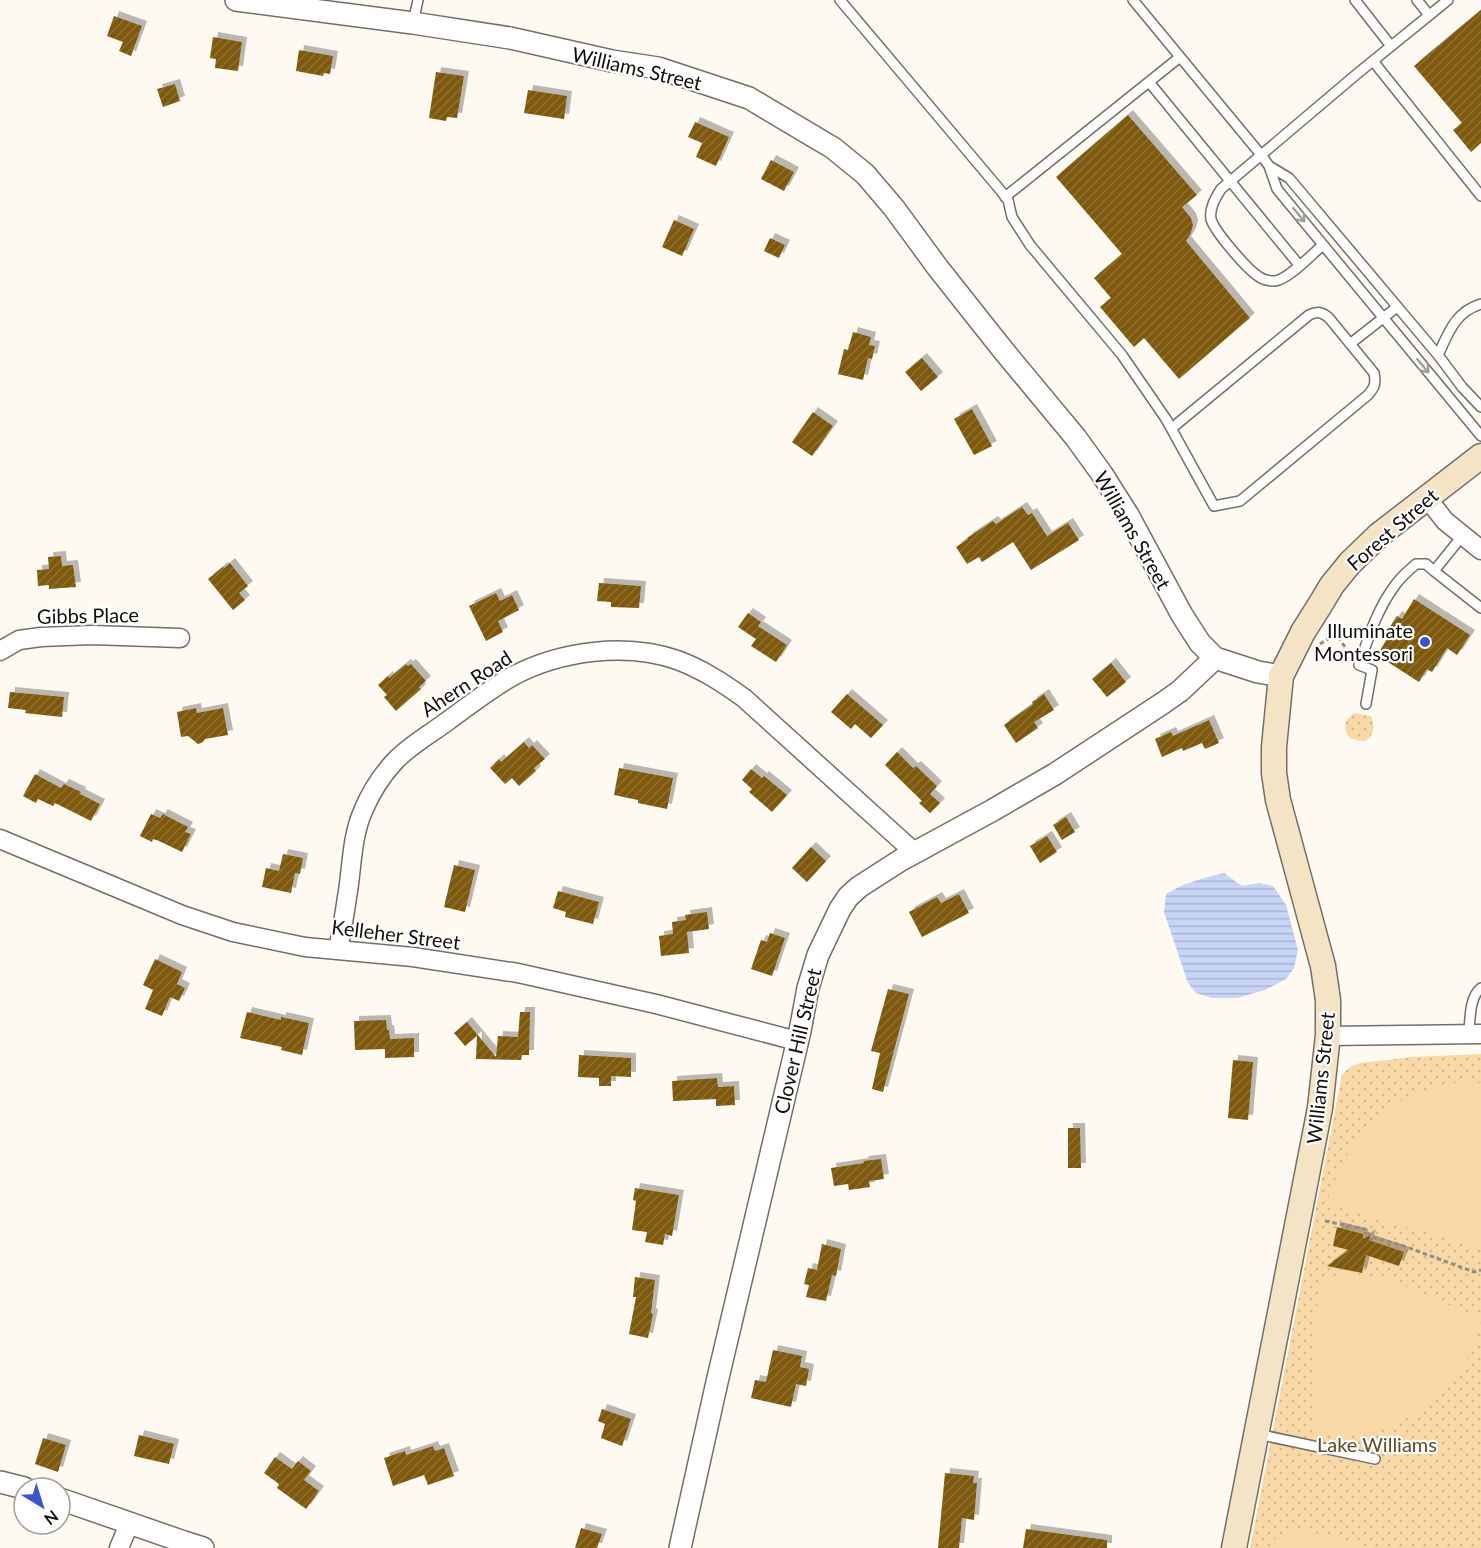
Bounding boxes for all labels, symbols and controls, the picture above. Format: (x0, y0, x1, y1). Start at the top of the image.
street label: Williams Street (570, 41, 704, 95)
one-way arrow (1292, 207, 1306, 222)
one-way arrow (1417, 358, 1430, 374)
street label: Williams Street (1089, 467, 1177, 593)
street label: Forest Street (1342, 483, 1442, 575)
street label: Gibbs Place (37, 602, 139, 628)
place label: Illuminate Montessori (1314, 618, 1413, 665)
marker: Illuminate Montessori (1418, 635, 1432, 649)
street label: Ahern Road (416, 645, 516, 721)
street label: Kelleher Street (330, 914, 462, 954)
street label: Clover Hill Street (769, 966, 825, 1116)
street label: Williams Street (1301, 1011, 1339, 1145)
park label: Lake Williams (1317, 1432, 1437, 1456)
north arrow (12, 1476, 72, 1536)
text: N (41, 1507, 62, 1529)

